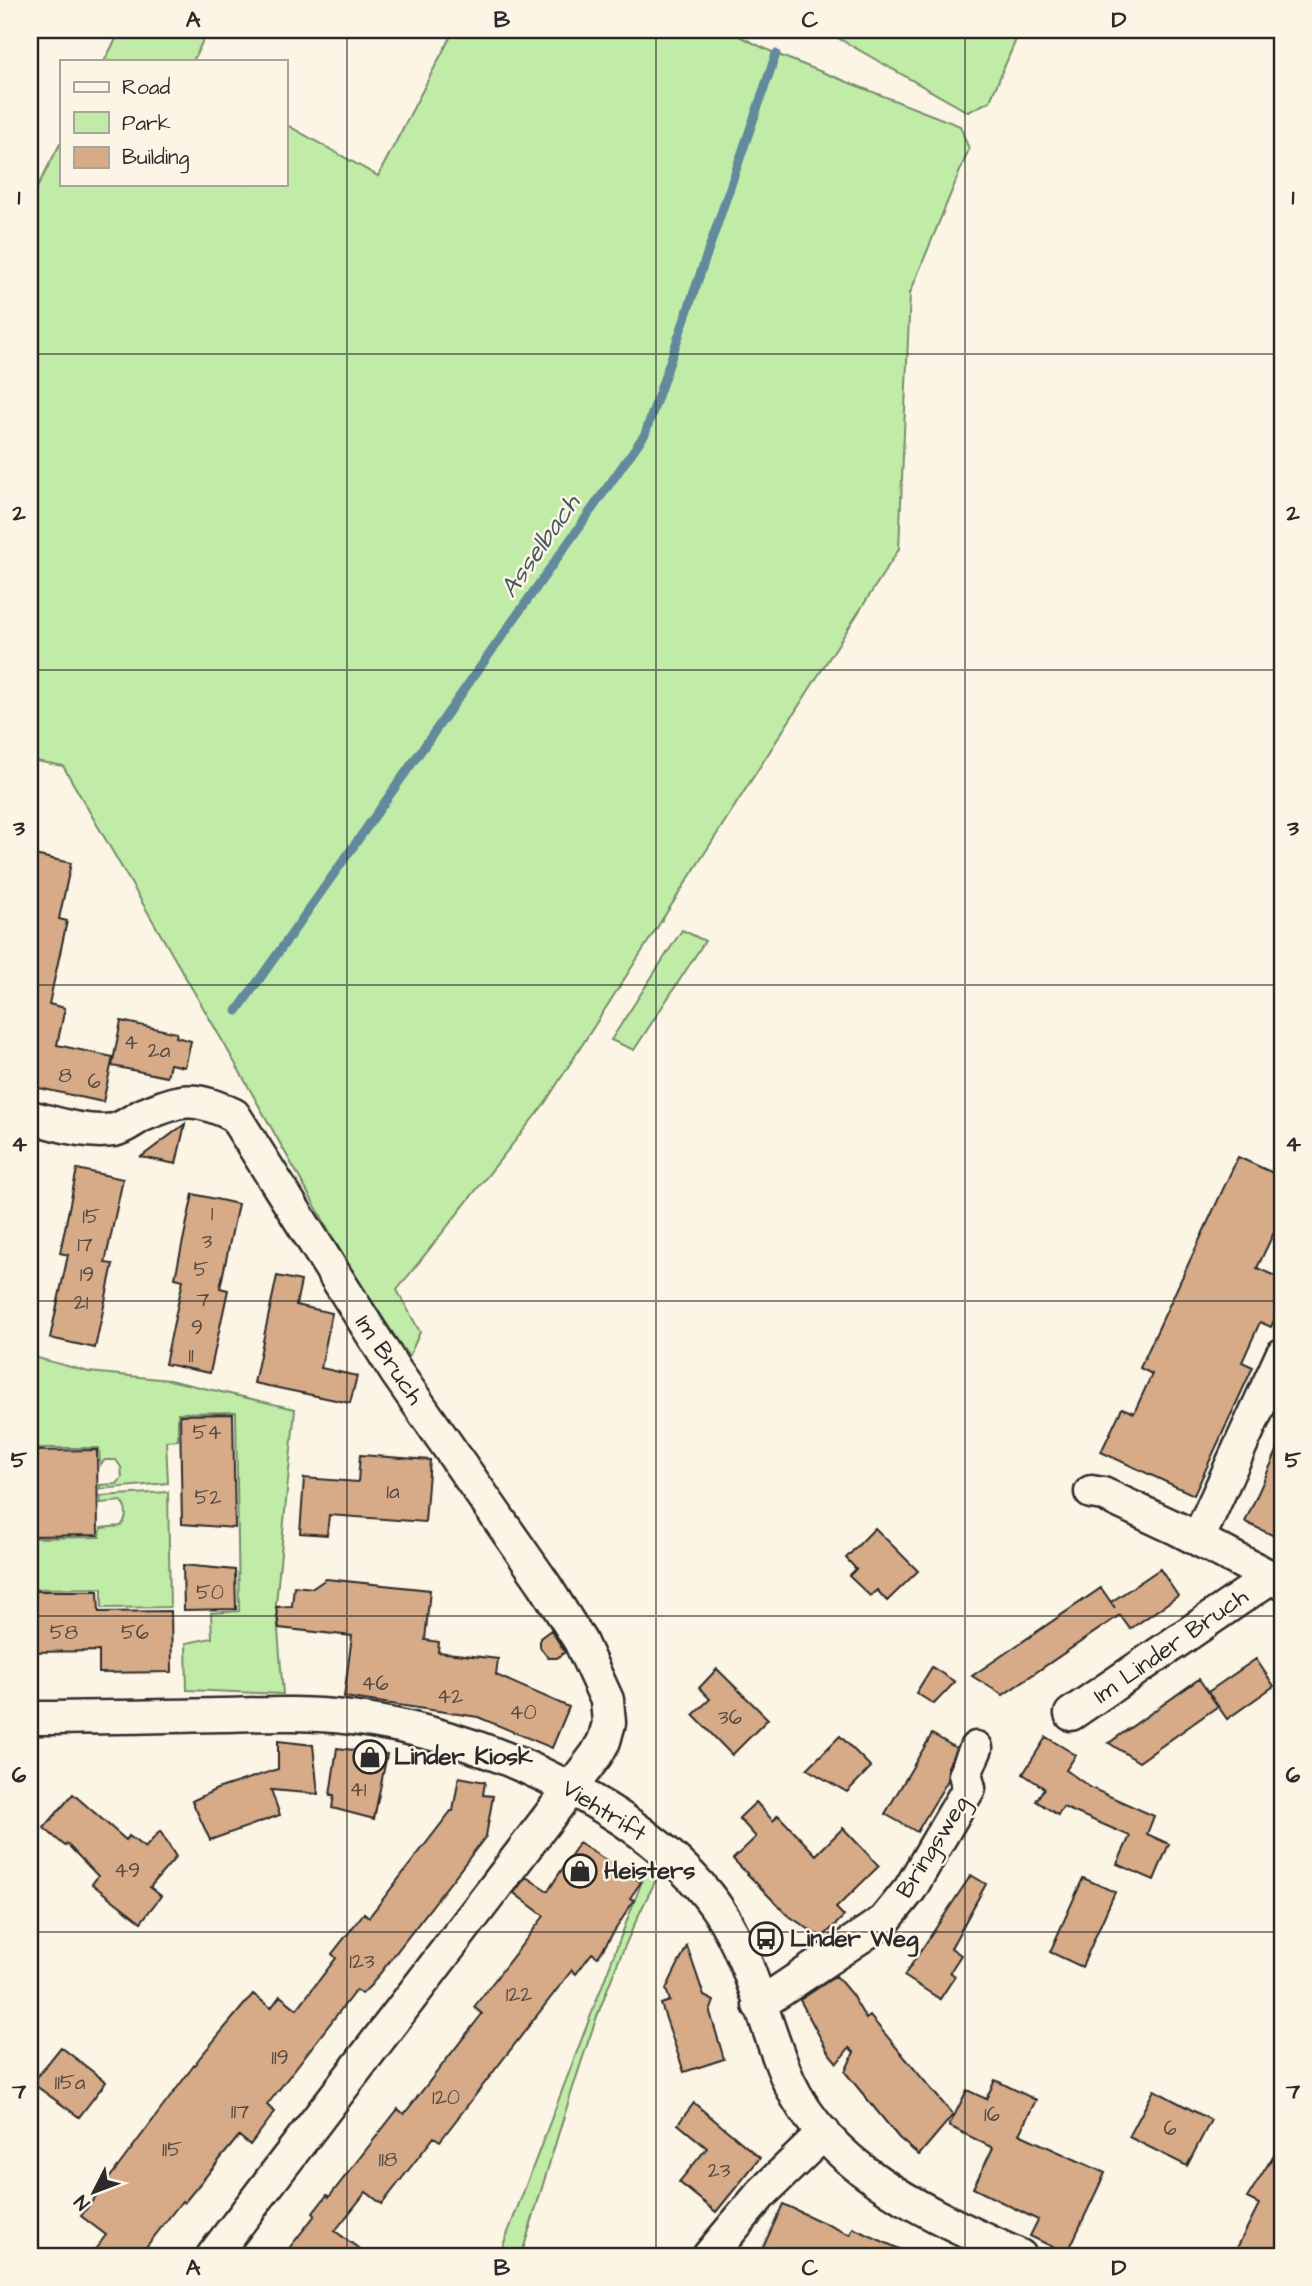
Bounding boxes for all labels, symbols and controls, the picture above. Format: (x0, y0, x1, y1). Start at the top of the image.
text: A (186, 4, 201, 36)
text: B (494, 4, 511, 36)
text: C (802, 4, 819, 36)
text: D (1112, 4, 1127, 36)
legend (60, 60, 287, 186)
text: Road (122, 73, 170, 102)
text: Park (122, 109, 171, 138)
text: Building (122, 143, 190, 174)
text: 1 (18, 181, 21, 213)
text: 1 (1292, 181, 1295, 213)
water label: Asselbach (491, 486, 589, 605)
text: 2 (11, 497, 26, 529)
text: 2 (1285, 497, 1300, 529)
text: 3 (12, 812, 25, 844)
text: 3 (1286, 812, 1299, 844)
house number: 4 (124, 1028, 138, 1057)
house number: 2a (148, 1036, 171, 1065)
house number: 8 (58, 1061, 72, 1090)
house number: 6 (87, 1067, 101, 1096)
text: 4 (11, 1128, 27, 1160)
text: 4 (1285, 1128, 1301, 1160)
house number: 1 (211, 1199, 214, 1228)
house number: 15 (82, 1202, 100, 1231)
house number: 3 (202, 1227, 213, 1256)
house number: 17 (77, 1230, 93, 1259)
house number: 5 (194, 1255, 209, 1284)
house number: 19 (80, 1260, 94, 1289)
house number: 7 (197, 1285, 210, 1314)
house number: 21 (74, 1288, 89, 1317)
street label: Im Bruch (347, 1308, 432, 1412)
house number: 9 (191, 1313, 203, 1342)
house number: 11 (188, 1341, 194, 1370)
house number: 54 (192, 1418, 222, 1447)
text: 5 (11, 1444, 28, 1476)
text: 5 (1285, 1444, 1302, 1476)
house number: 1a (386, 1477, 400, 1506)
house number: 52 (195, 1483, 221, 1512)
house number: 50 (196, 1578, 224, 1607)
street label: Im Linder Bruch (1087, 1580, 1255, 1712)
house number: 58 (50, 1618, 79, 1647)
house number: 56 (121, 1618, 149, 1647)
house number: 46 (361, 1669, 389, 1698)
house number: 42 (437, 1682, 463, 1711)
house number: 40 (509, 1698, 537, 1727)
house number: 36 (718, 1703, 742, 1732)
shop icon: Linder Kiosk (351, 1738, 389, 1776)
place label: Linder Kiosk (394, 1740, 533, 1774)
text: 6 (12, 1759, 27, 1791)
text: 6 (1286, 1759, 1301, 1791)
street label: Viehtrift (555, 1772, 653, 1851)
house number: 41 (350, 1775, 367, 1804)
street label: Bringsweg (888, 1789, 979, 1905)
shop icon: Heisters (561, 1852, 599, 1890)
place label: Heisters (604, 1854, 695, 1888)
house number: 49 (114, 1856, 140, 1885)
bus stop icon: Linder Weg (747, 1920, 785, 1958)
place label: Linder Weg (790, 1922, 919, 1957)
house number: 123 (349, 1947, 375, 1976)
house number: 122 (506, 1980, 532, 2009)
house number: 119 (271, 2043, 289, 2072)
house number: 115a (55, 2068, 86, 2097)
text: 7 (11, 2075, 27, 2107)
text: 7 (1285, 2075, 1301, 2107)
house number: 120 (432, 2083, 460, 2112)
house number: 117 (231, 2097, 249, 2126)
house number: 16 (984, 2100, 1000, 2129)
house number: 6 (1163, 2114, 1177, 2143)
house number: 115 (162, 2135, 182, 2164)
house number: 118 (379, 2145, 398, 2174)
north arrow (60, 2156, 130, 2226)
house number: 23 (708, 2156, 731, 2185)
text: N (68, 2189, 97, 2216)
text: A (186, 2252, 201, 2284)
text: B (494, 2252, 511, 2284)
text: C (802, 2252, 819, 2284)
text: D (1112, 2252, 1127, 2284)

